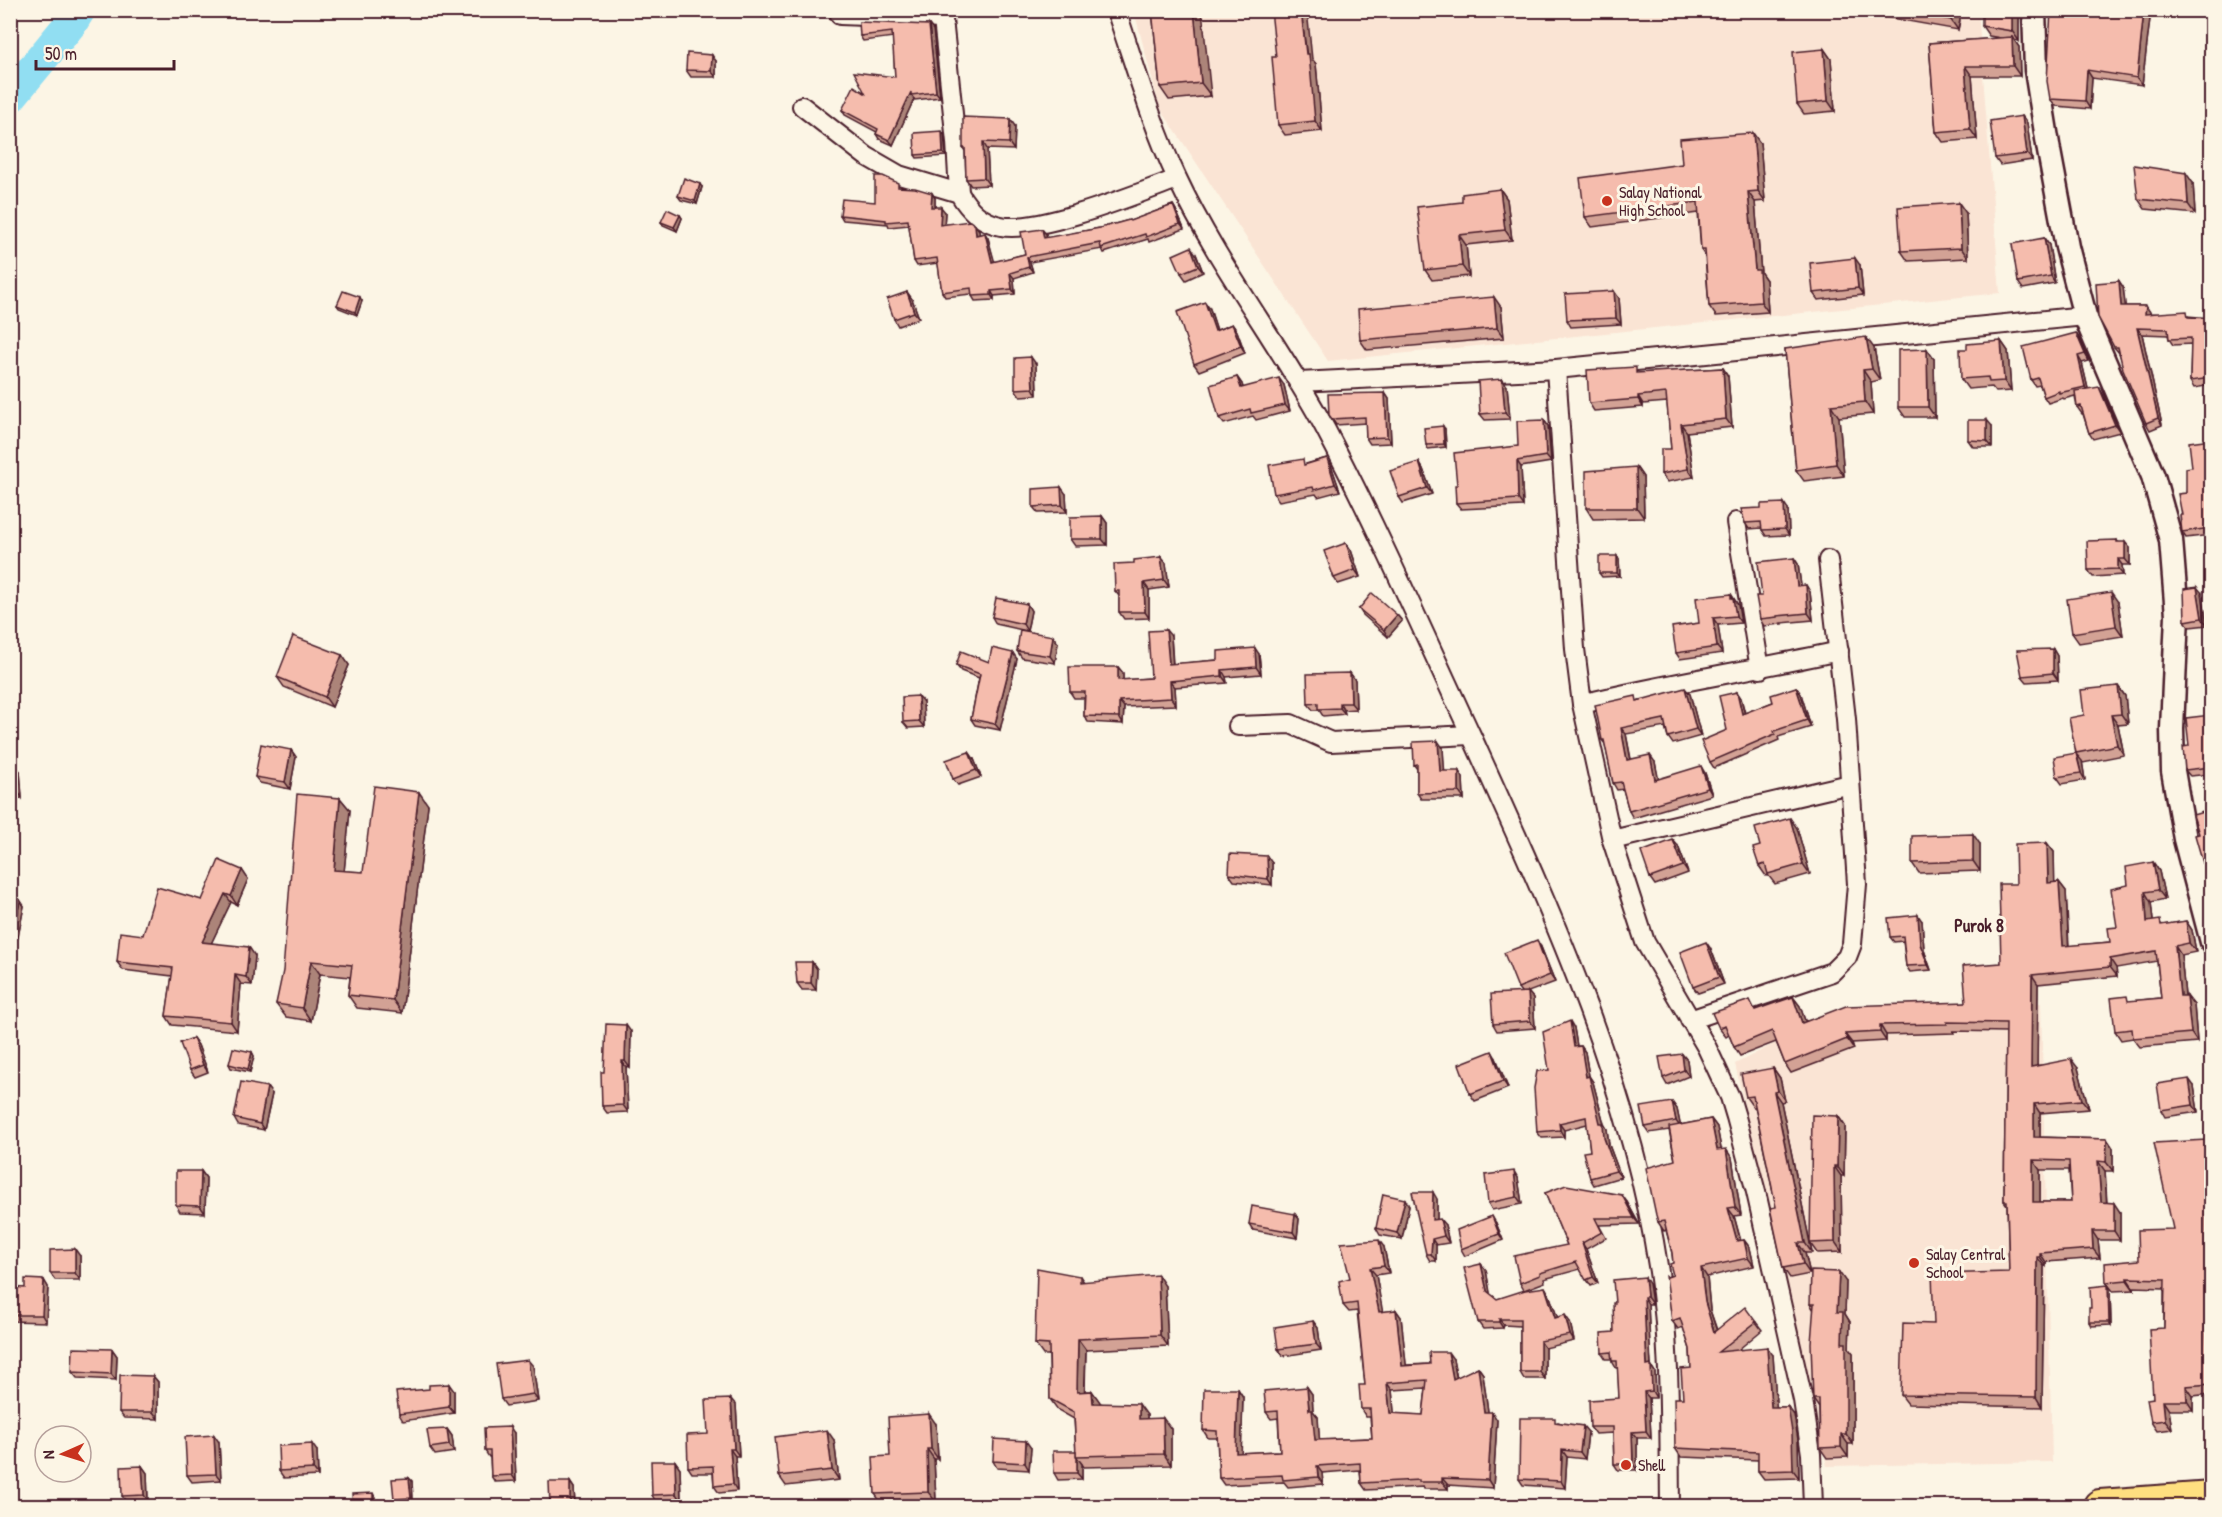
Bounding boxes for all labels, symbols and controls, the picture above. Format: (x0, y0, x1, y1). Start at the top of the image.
scale bar (36, 33, 174, 71)
text: 50 m (45, 41, 77, 66)
place label: Salay National High School (1619, 181, 1702, 221)
marker: Salay National High School (1600, 194, 1614, 208)
district label: Purok 8 (1954, 913, 2004, 938)
place label: Salay Central School (1926, 1243, 2006, 1283)
marker: Salay Central School (1907, 1256, 1921, 1270)
north arrow (33, 1424, 93, 1484)
text: N (37, 1449, 59, 1460)
place label: Shell (1638, 1454, 1665, 1476)
marker: Shell (1619, 1458, 1633, 1472)

